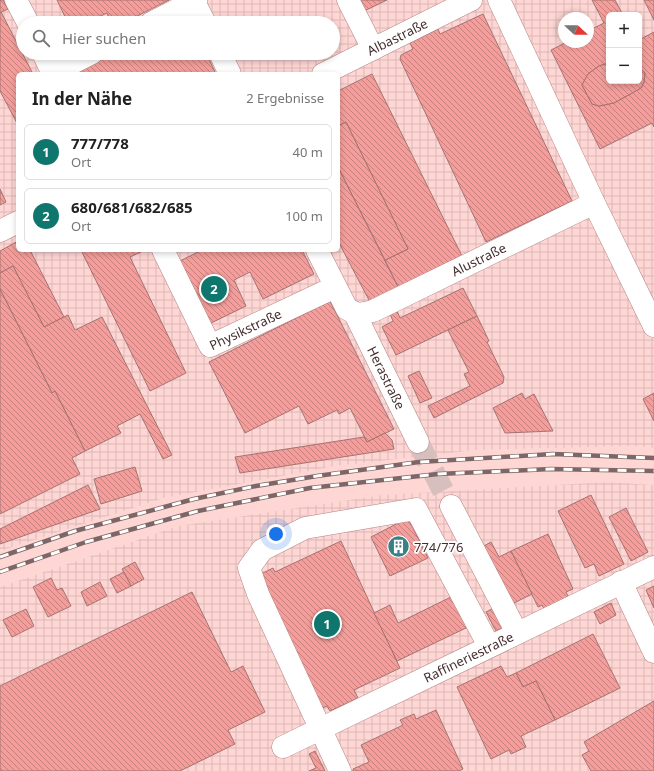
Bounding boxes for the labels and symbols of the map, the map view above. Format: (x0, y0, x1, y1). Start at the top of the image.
north arrow (558, 12, 594, 48)
street label: Albastraße (364, 14, 431, 60)
street label: Alustraße (448, 238, 509, 280)
pin: 2 (201, 274, 227, 304)
street label: Physikstraße (206, 305, 284, 354)
street label: Herastraße (363, 343, 410, 412)
your location (266, 524, 286, 544)
building icon: 774/776 (386, 534, 412, 560)
place label: 774/776 (414, 538, 463, 556)
pin: 1 (314, 609, 340, 639)
street label: Raffineriestraße (420, 628, 516, 687)

